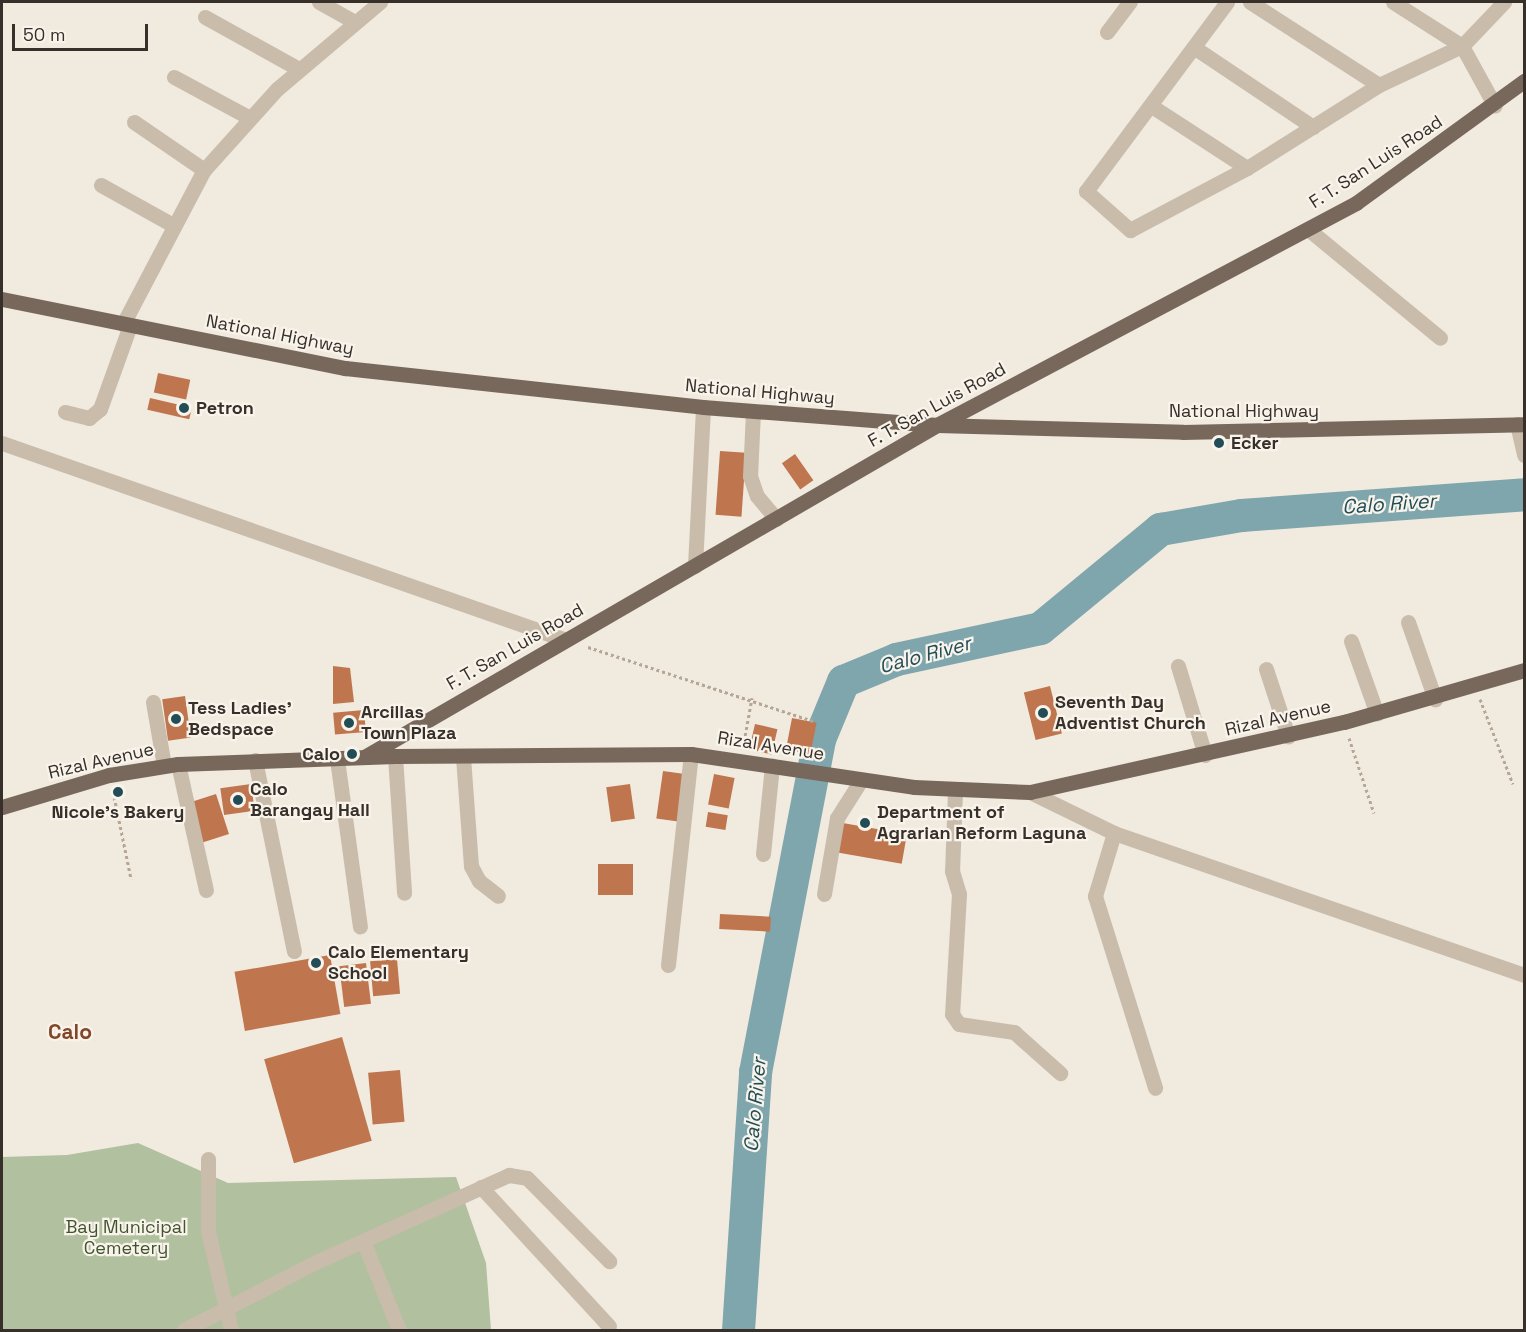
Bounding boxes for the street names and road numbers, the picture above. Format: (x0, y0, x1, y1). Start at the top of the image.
street label: F. T. San Luis Road (1305, 110, 1447, 214)
street label: National Highway (204, 310, 356, 360)
street label: F. T. San Luis Road (864, 358, 1010, 452)
street label: National Highway (684, 375, 836, 409)
street label: National Highway (1169, 400, 1319, 422)
street label: F. T. San Luis Road (442, 599, 588, 695)
street label: Rizal Avenue (1223, 695, 1333, 741)
street label: Rizal Avenue (716, 727, 826, 765)
street label: Rizal Avenue (46, 738, 156, 784)

